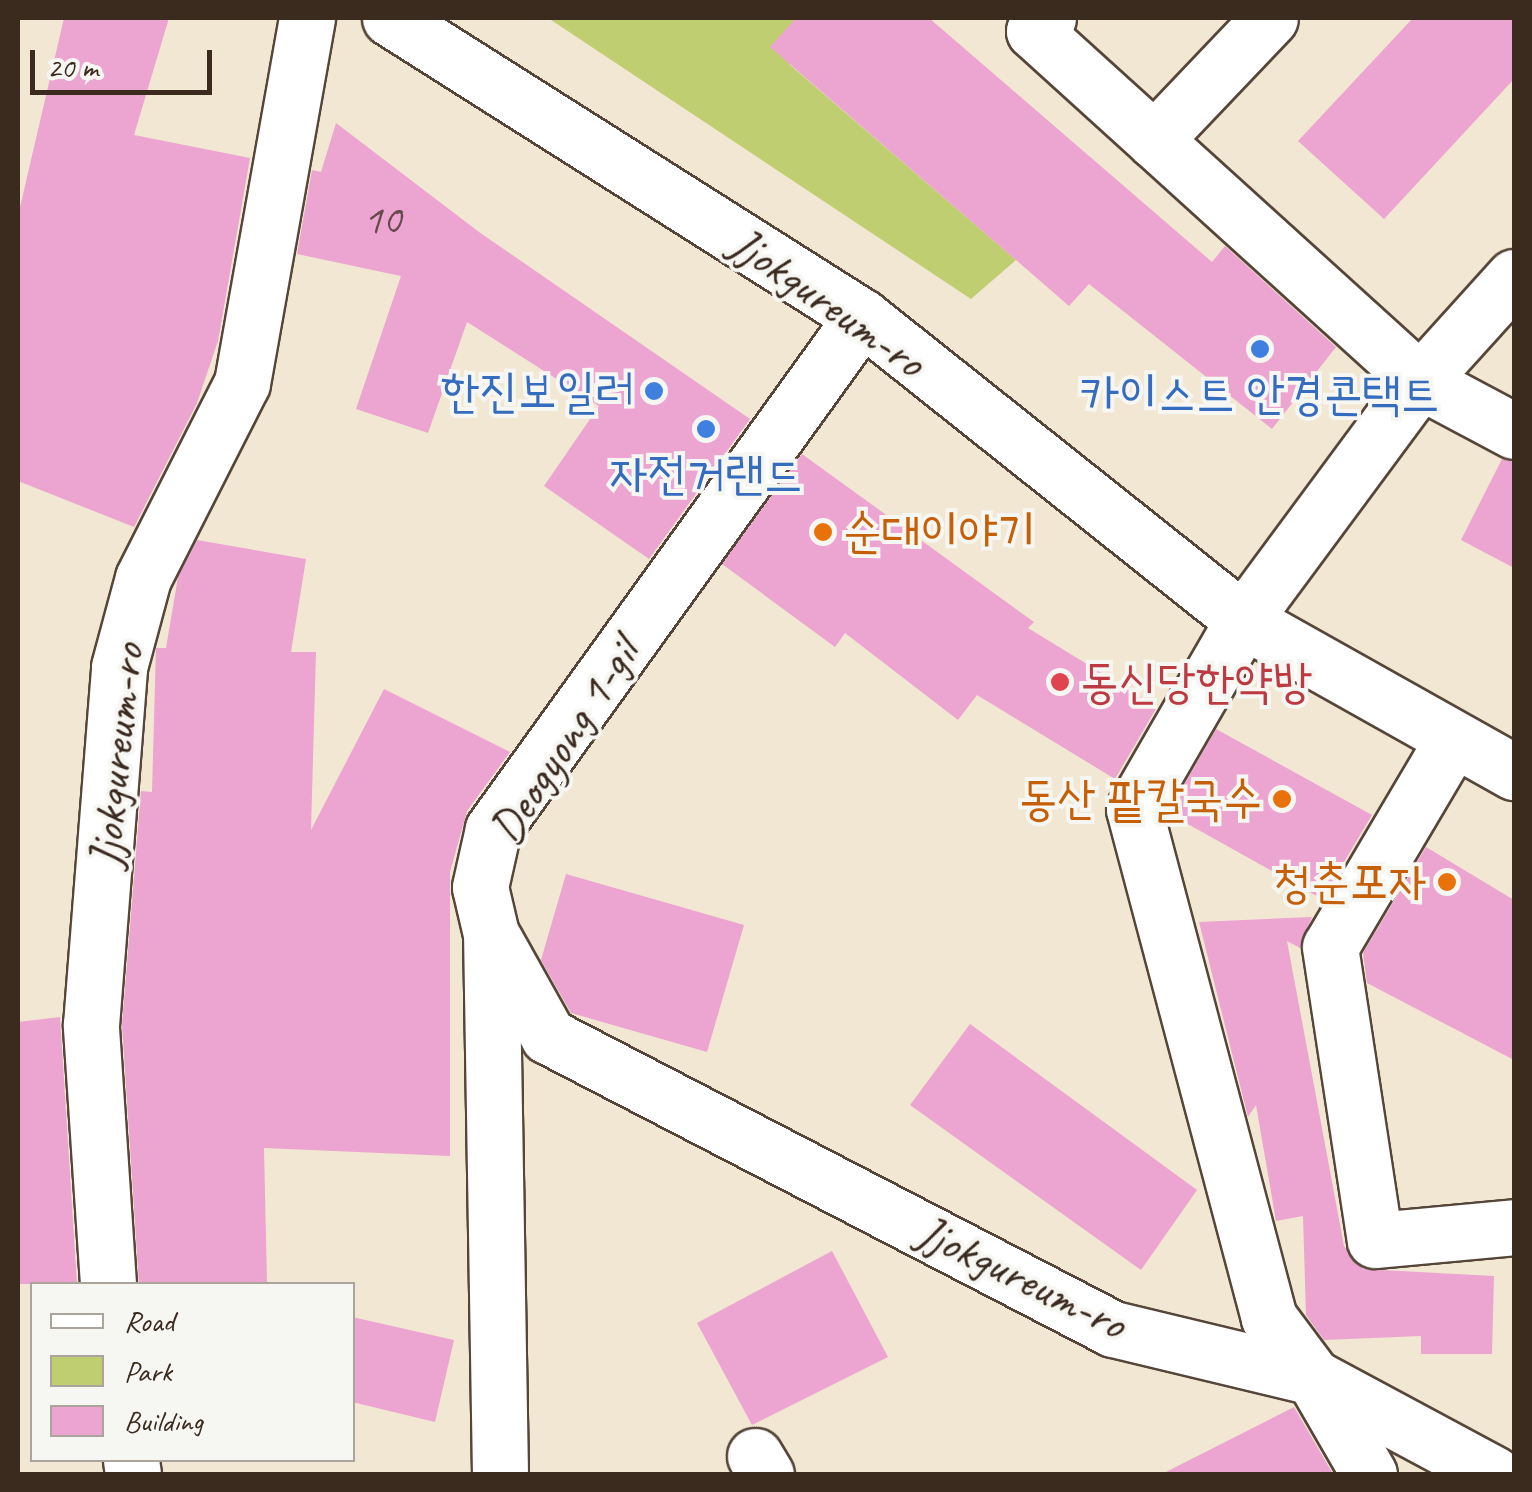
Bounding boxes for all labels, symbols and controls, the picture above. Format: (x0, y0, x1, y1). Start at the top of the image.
scale bar (35, 30, 218, 92)
text: 20 m (47, 48, 98, 86)
house number: 10 (363, 195, 401, 245)
street label: Jjokgureum-ro (719, 214, 937, 390)
marker: 카이스트 안경콘택트 (1249, 338, 1271, 360)
place label: 한진보일러 (441, 362, 634, 420)
place label: 카이스트 안경콘택트 (1080, 365, 1440, 423)
marker: 한진보일러 (643, 380, 665, 402)
marker: 자전거랜드 (695, 418, 717, 440)
place label: 자전거랜드 (609, 445, 803, 503)
place label: 순대이야기 (843, 503, 1036, 561)
marker: 순대이야기 (812, 521, 834, 543)
street label: Deogyong 1-gil (476, 628, 652, 854)
street label: Jjokgureum-ro (76, 641, 156, 871)
place label: 동신당한약방 (1080, 653, 1312, 711)
marker: 동신당한약방 (1049, 671, 1071, 693)
place label: 동산 팥칼국수 (1019, 770, 1262, 828)
marker: 동산 팥칼국수 (1271, 788, 1293, 810)
place label: 청춘포자 (1272, 853, 1427, 911)
marker: 청춘포자 (1436, 871, 1458, 893)
street label: Jjokgureum-ro (908, 1202, 1136, 1352)
legend (30, 1282, 355, 1462)
text: Road (124, 1302, 174, 1340)
text: Park (124, 1352, 172, 1390)
text: Building (124, 1402, 203, 1440)

